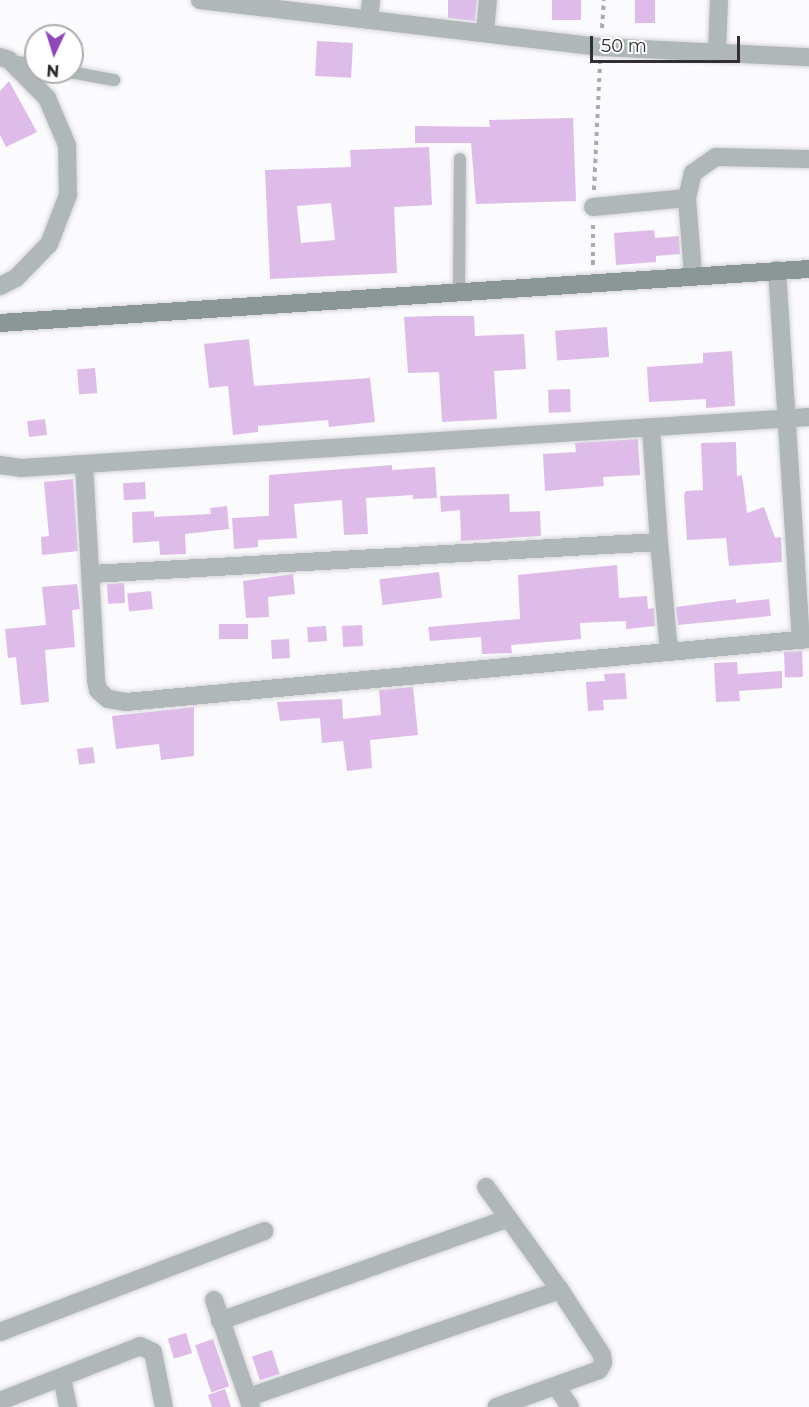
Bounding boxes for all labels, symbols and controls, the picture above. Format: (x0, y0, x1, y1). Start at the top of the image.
north arrow (24, 24, 84, 84)
scale bar (593, 24, 743, 62)
text: 50 m (601, 35, 647, 57)
text: N (46, 61, 60, 80)

